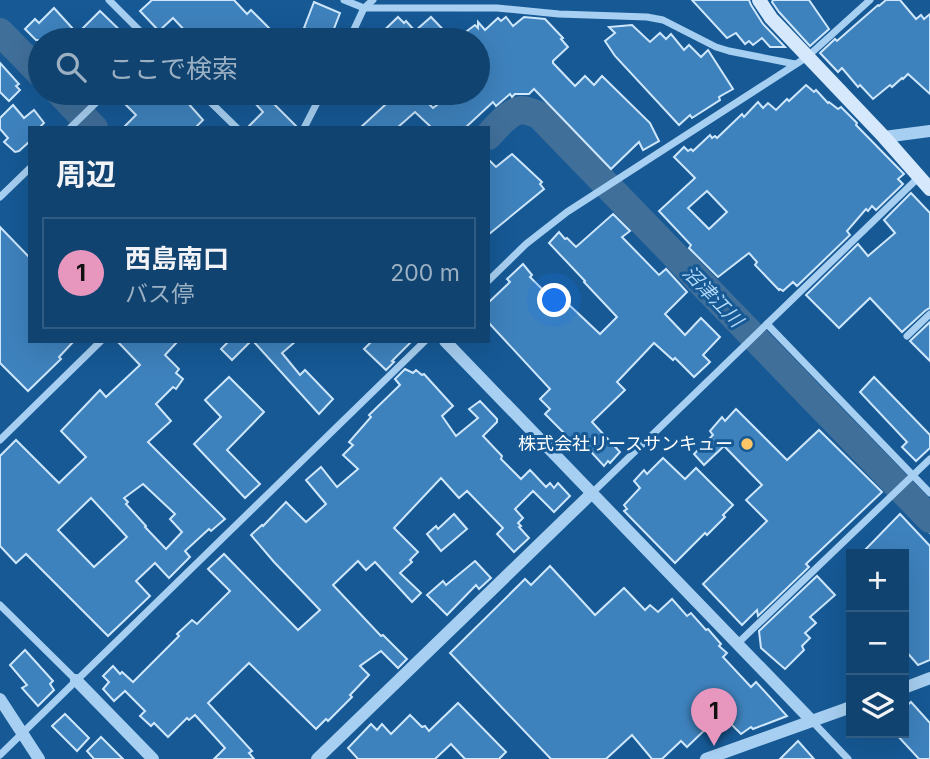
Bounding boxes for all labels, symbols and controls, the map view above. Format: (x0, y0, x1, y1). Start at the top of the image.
search box (28, 28, 490, 105)
icon: search (52, 48, 90, 86)
text: ここで検索 (108, 53, 238, 84)
text: 周辺 (56, 156, 116, 192)
text: 西島南口 (125, 243, 229, 274)
text: 1 (76, 259, 86, 287)
text: 200 m (390, 259, 460, 287)
water label: 沼津江川 (678, 261, 749, 333)
text: バス停 (125, 280, 194, 308)
your location (537, 283, 571, 317)
place label: 株式会社リースサンキュー (518, 433, 733, 454)
marker: 株式会社リースサンキュー (739, 436, 755, 452)
map controls (846, 549, 909, 738)
button: + (846, 549, 909, 612)
button: − (846, 612, 909, 675)
button: layers (846, 675, 909, 738)
pin: 1 (691, 688, 737, 746)

